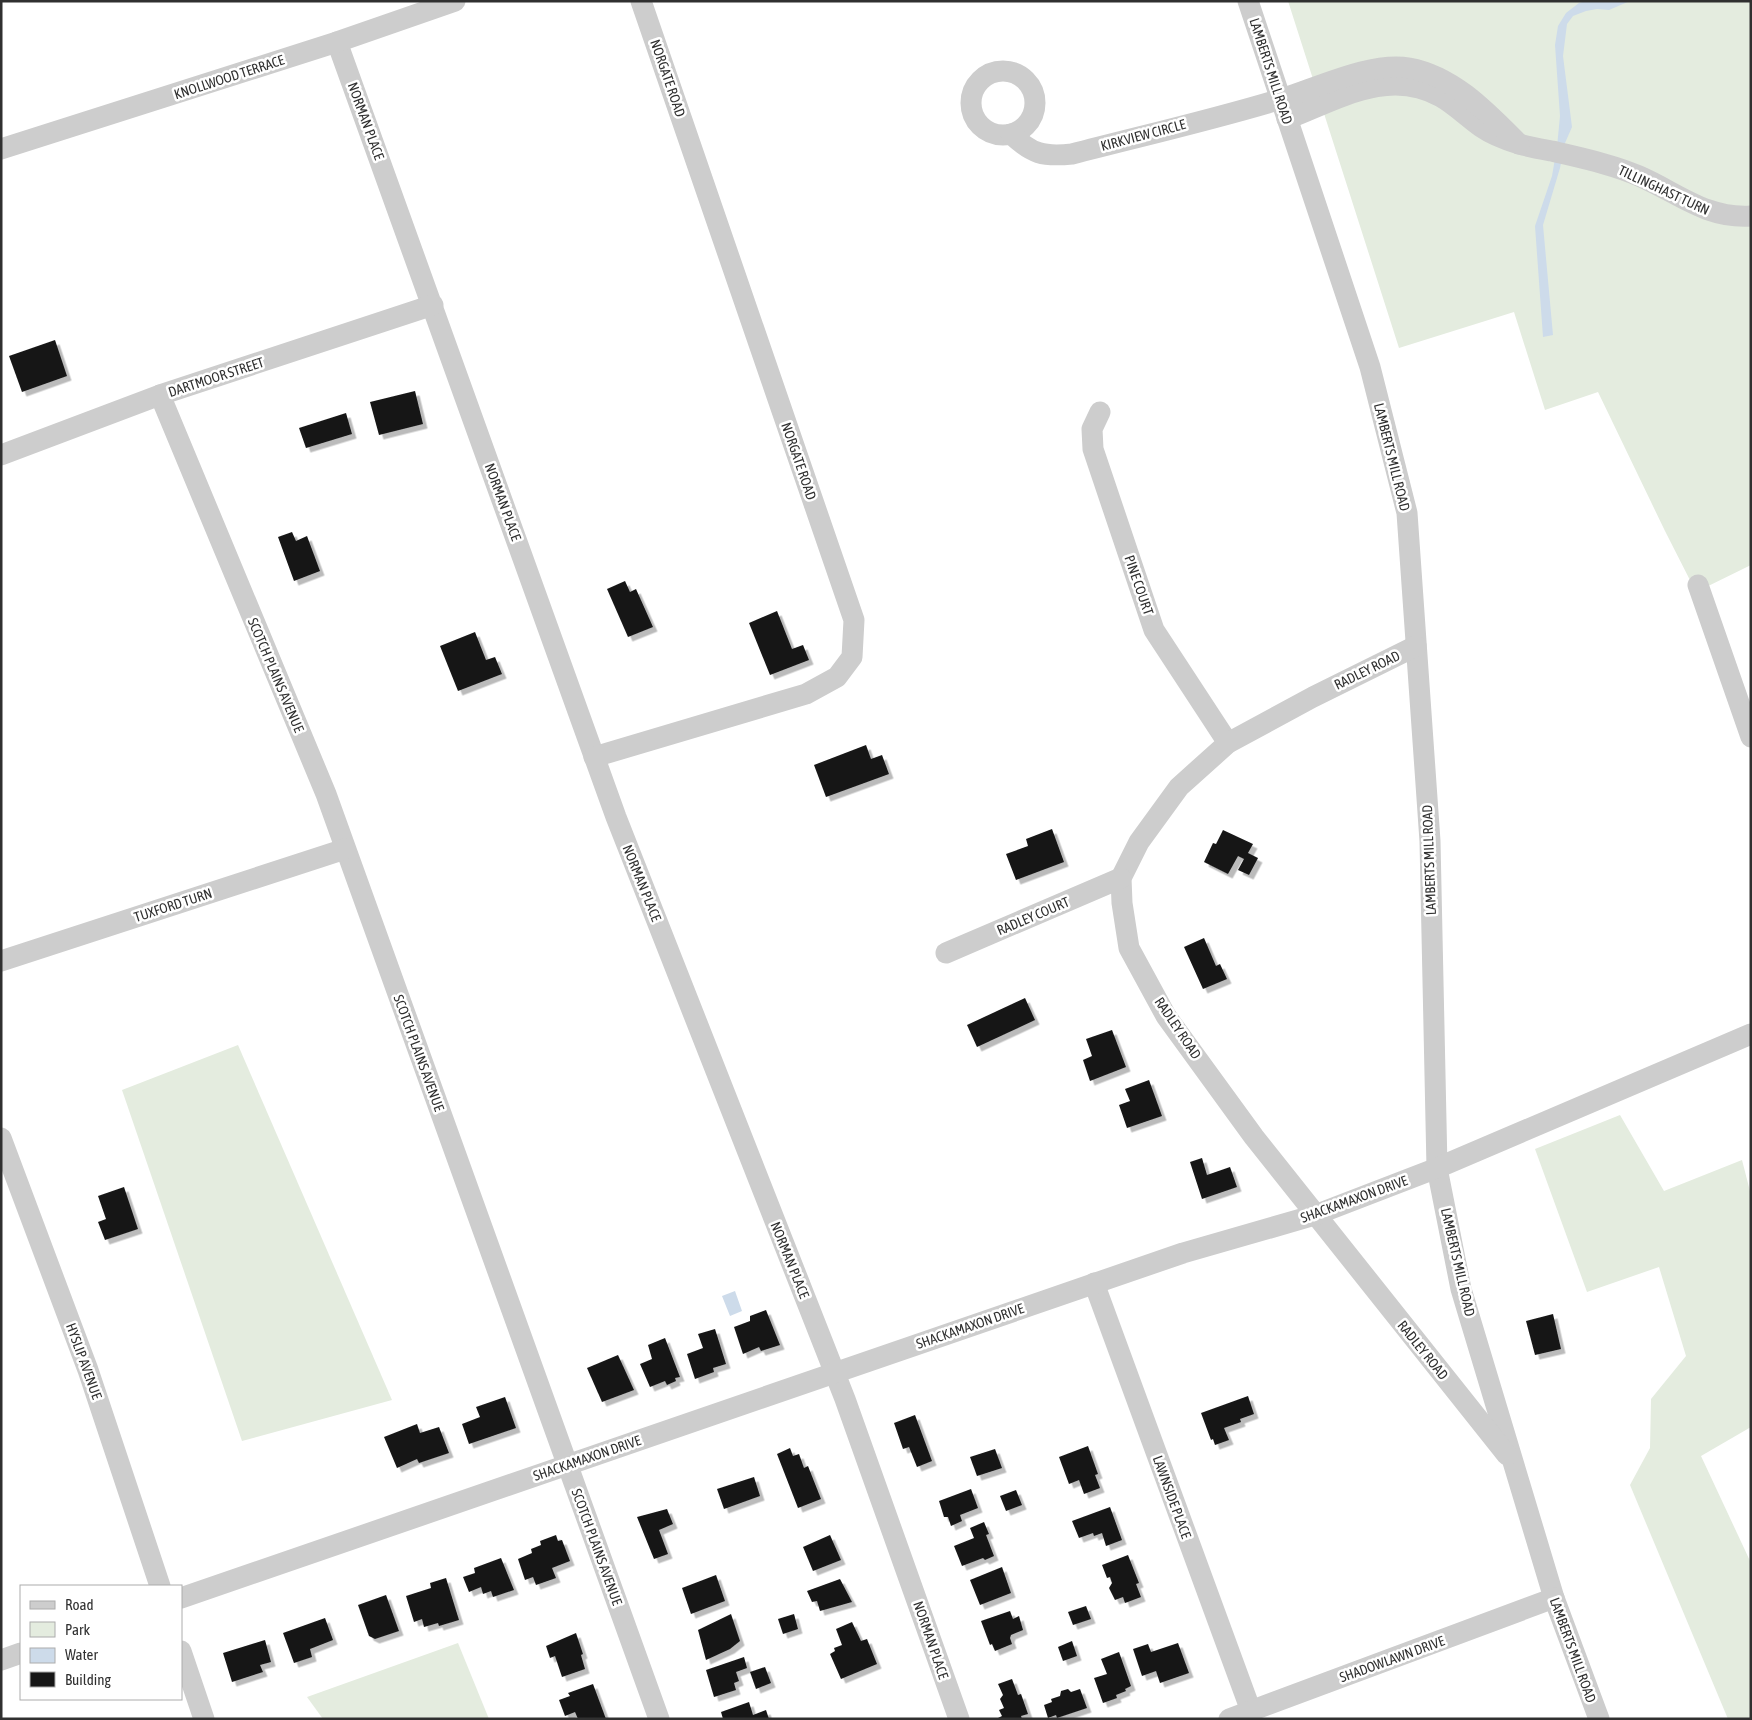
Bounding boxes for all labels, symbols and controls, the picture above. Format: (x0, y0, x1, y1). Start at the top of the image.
street label: LAMBERTS MILL ROAD (1246, 16, 1296, 126)
street label: NORGATE ROAD (647, 37, 689, 119)
street label: KNOLLWOOD TERRACE (172, 52, 286, 102)
street label: NORMAN PLACE (345, 80, 387, 162)
street label: KIRKVIEW CIRCLE (1099, 116, 1187, 154)
street label: TILLINGHAST TURN (1616, 162, 1712, 218)
street label: DARTMOOR STREET (166, 354, 266, 400)
street label: LAMBERTS MILL ROAD (1371, 401, 1413, 513)
street label: NORGATE ROAD (778, 420, 820, 502)
street label: NORMAN PLACE (482, 461, 524, 543)
street label: PINE COURT (1121, 553, 1157, 617)
street label: SCOTCH PLAINS AVENUE (245, 615, 307, 735)
street label: RADLEY ROAD (1332, 647, 1403, 693)
street label: LAMBERTS MILL ROAD (1419, 804, 1439, 916)
street label: NORMAN PLACE (619, 842, 665, 924)
street label: TUXFORD TURN (132, 885, 214, 925)
street label: RADLEY COURT (995, 894, 1071, 938)
street label: SCOTCH PLAINS AVENUE (391, 993, 448, 1113)
street label: RADLEY ROAD (1152, 994, 1205, 1062)
street label: SHACKAMAXON DRIVE (1298, 1172, 1410, 1226)
street label: LAMBERTS MILL ROAD (1438, 1206, 1478, 1318)
street label: NORMAN PLACE (767, 1219, 813, 1301)
street label: SHACKAMAXON DRIVE (914, 1300, 1026, 1352)
street label: RADLEY ROAD (1394, 1317, 1452, 1383)
street label: HYSLIP AVENUE (63, 1321, 105, 1401)
street label: SHACKAMAXON DRIVE (531, 1432, 643, 1484)
street label: LAWNSIDE PLACE (1150, 1453, 1194, 1541)
street label: SCOTCH PLAINS AVENUE (569, 1487, 626, 1607)
legend (20, 1585, 182, 1700)
street label: LAMBERTS MILL ROAD (1547, 1595, 1599, 1705)
text: Road (65, 1596, 94, 1613)
street label: NORMAN PLACE (910, 1599, 952, 1681)
text: Park (65, 1621, 90, 1638)
street label: SHADOWLAWN DRIVE (1337, 1633, 1447, 1685)
text: Water (65, 1646, 98, 1663)
text: Building (65, 1671, 111, 1688)

